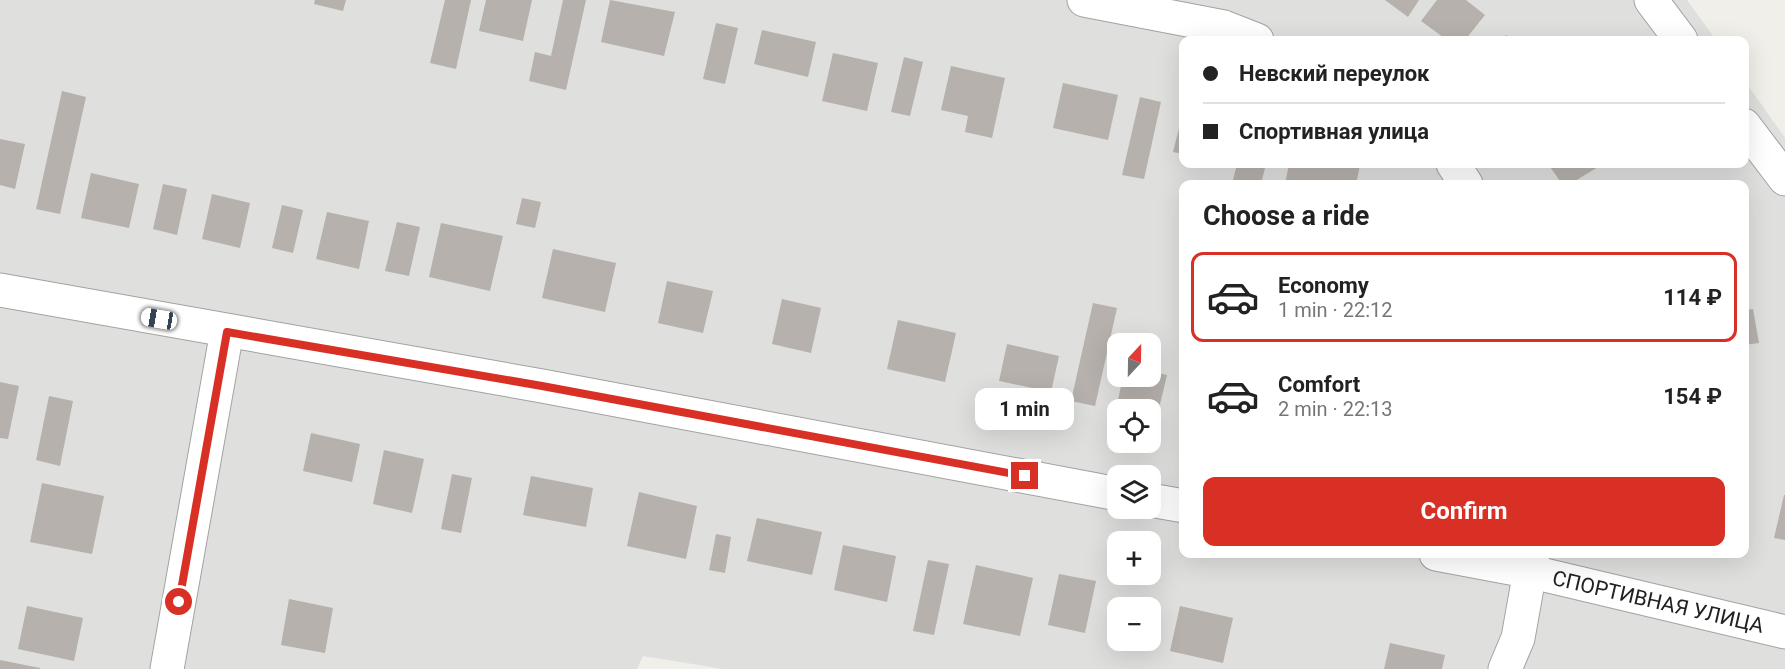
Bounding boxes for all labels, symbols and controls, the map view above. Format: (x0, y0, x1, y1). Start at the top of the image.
text: Невский переулок (1239, 61, 1429, 86)
text: Спортивная улица (1239, 119, 1429, 144)
text: Choose a ride (1203, 200, 1369, 232)
icon: car (1206, 270, 1260, 324)
text: Economy (1278, 273, 1369, 298)
text: 114 ₽ (1663, 285, 1722, 310)
text: 1 min · 22:12 (1278, 298, 1393, 322)
car (140, 307, 178, 331)
north arrow (1107, 333, 1161, 387)
map controls (1107, 333, 1161, 651)
icon: car (1206, 369, 1260, 423)
text: Comfort (1278, 372, 1360, 397)
text: 154 ₽ (1663, 384, 1722, 409)
callout: 1 min (976, 389, 1074, 431)
text: 1 min (999, 397, 1050, 421)
text: 2 min · 22:13 (1278, 397, 1393, 421)
button: locate (1107, 399, 1161, 453)
route end (1011, 462, 1038, 489)
button: layers (1107, 465, 1161, 519)
button: Confirm (1203, 477, 1725, 546)
button: + (1107, 531, 1161, 585)
street label: СПОРТИВНАЯ УЛИЦА (1550, 566, 1766, 638)
route start (165, 588, 192, 615)
button: − (1107, 597, 1161, 651)

